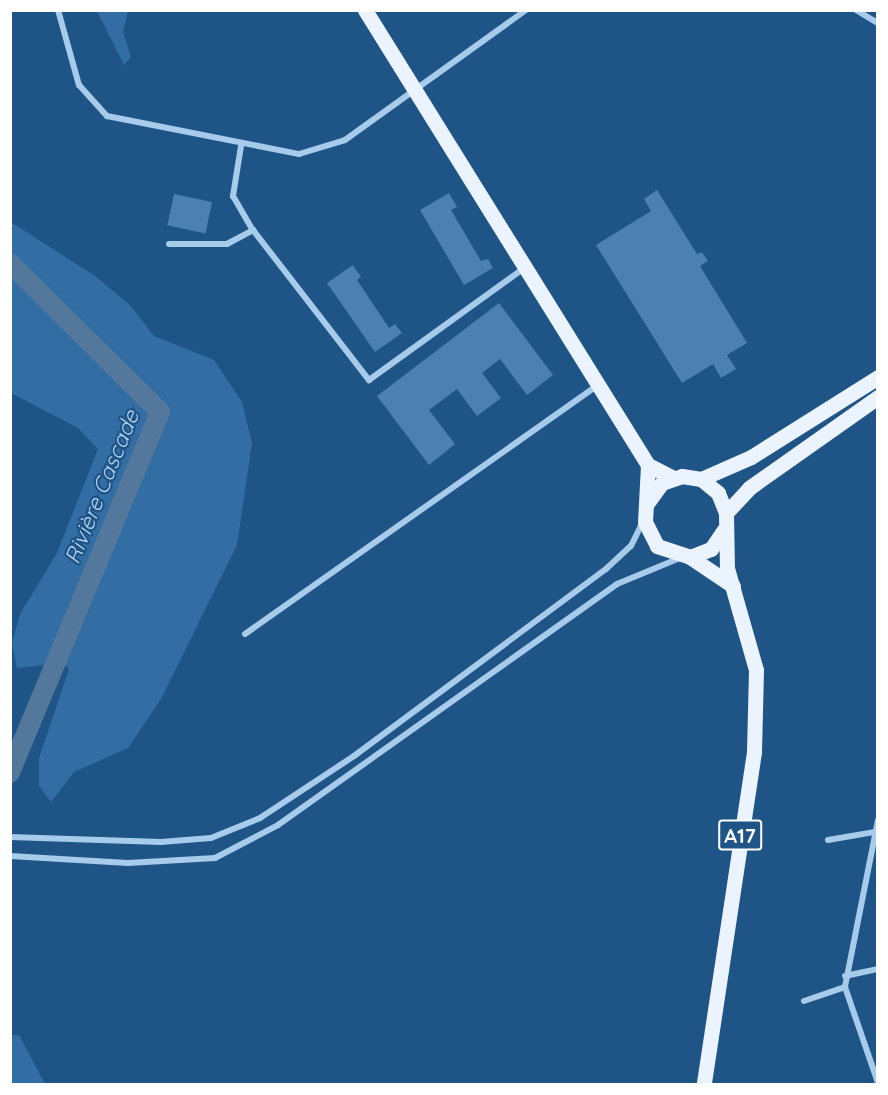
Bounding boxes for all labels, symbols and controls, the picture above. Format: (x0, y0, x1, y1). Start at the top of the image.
water label: Rivière Cascade (59, 406, 145, 568)
road number: A17 (718, 818, 762, 852)

